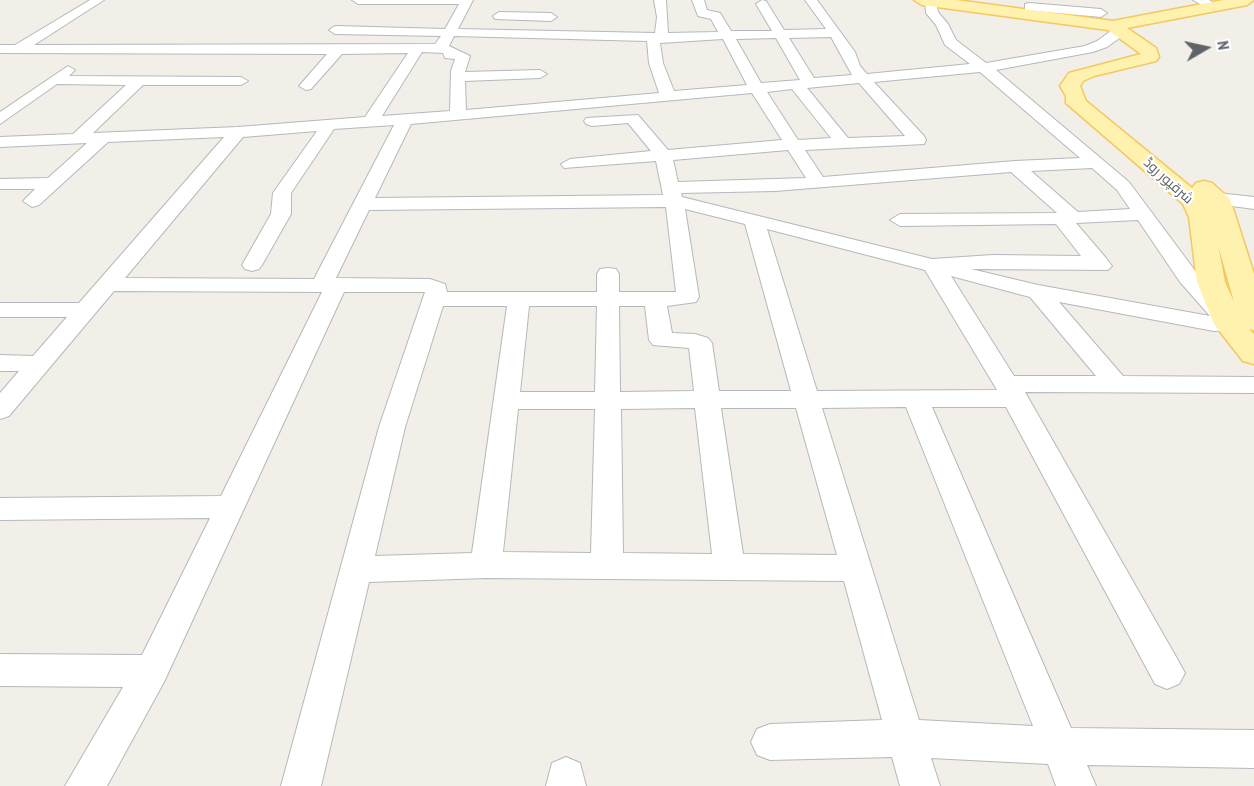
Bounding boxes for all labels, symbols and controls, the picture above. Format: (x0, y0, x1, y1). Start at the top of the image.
north arrow (1176, 18, 1236, 78)
text: N (1213, 39, 1234, 51)
street label: شرقپور روڈ (1140, 154, 1196, 208)

